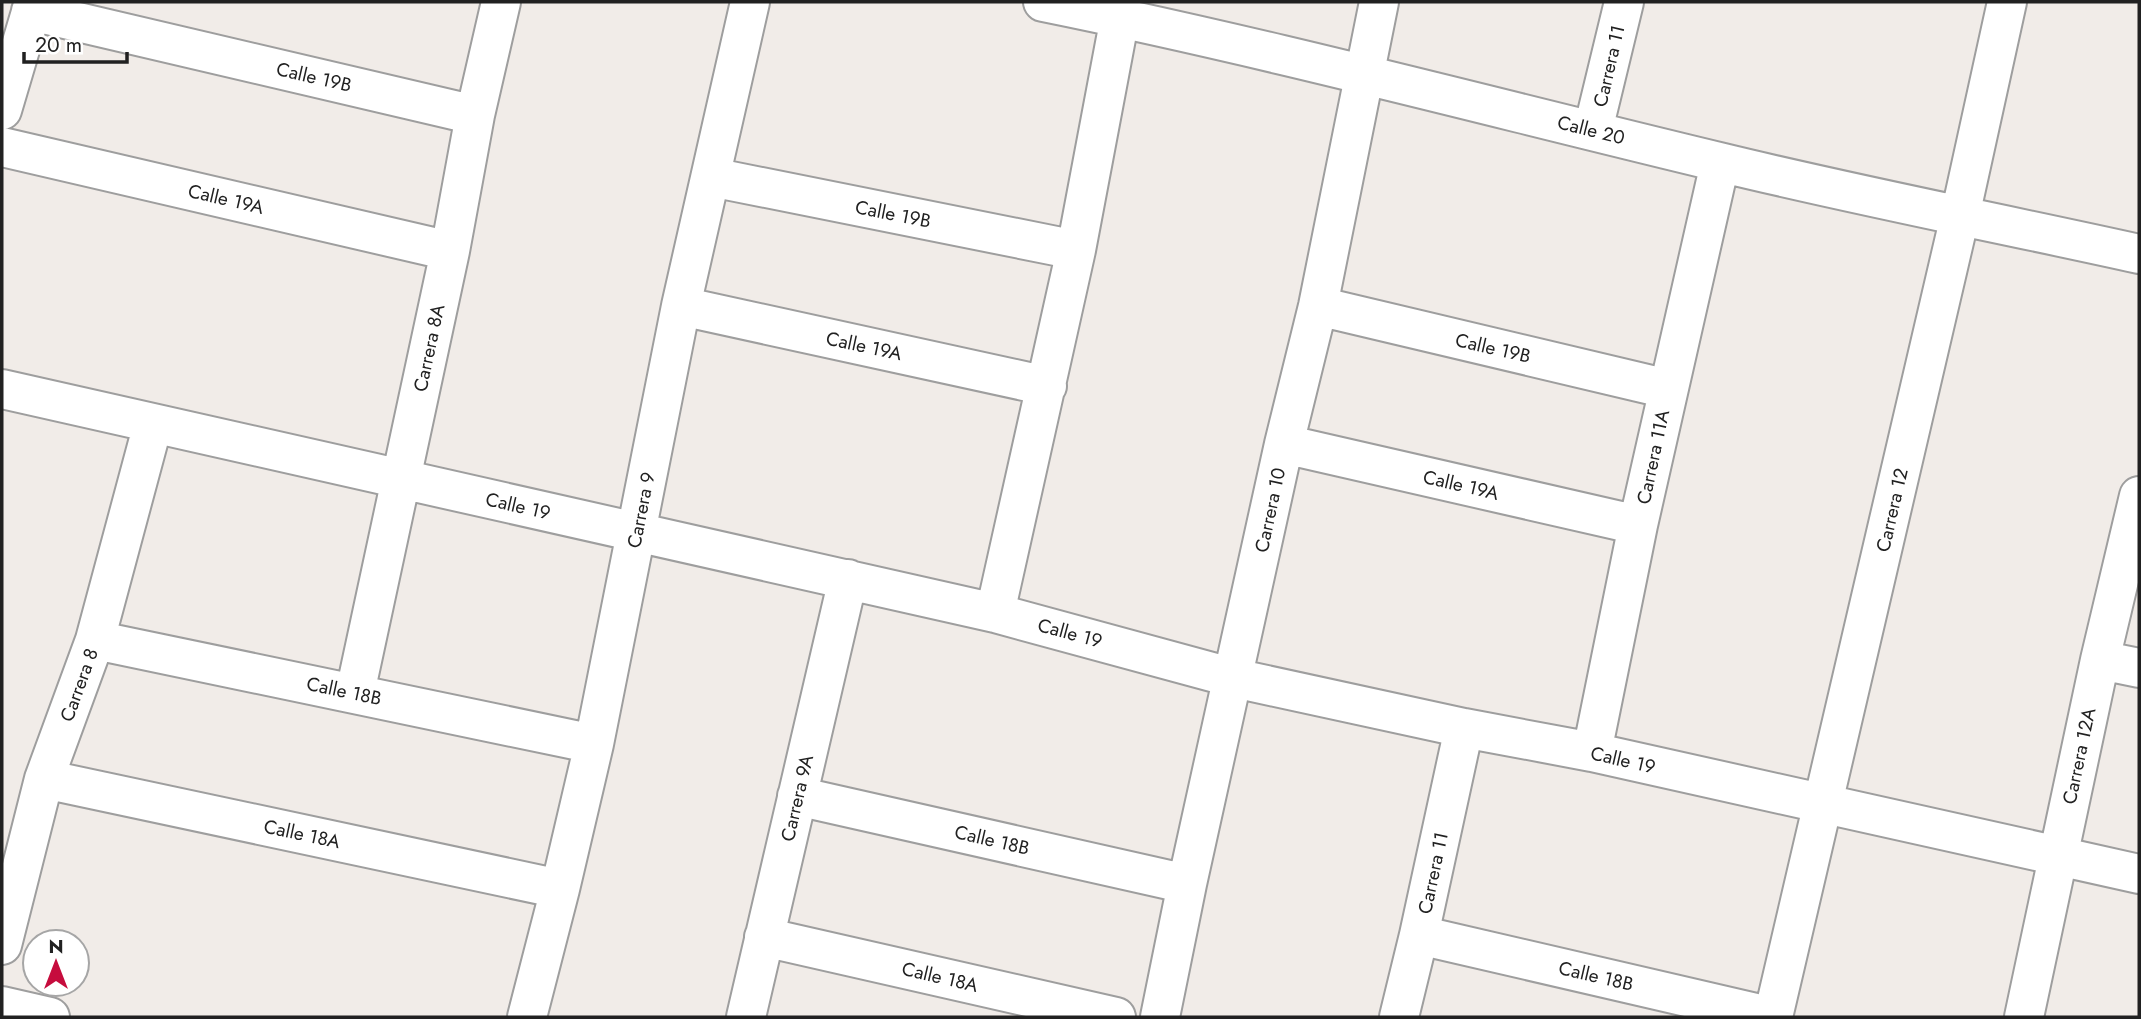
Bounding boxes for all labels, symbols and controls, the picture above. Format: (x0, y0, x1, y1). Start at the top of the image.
scale bar (24, 21, 128, 65)
street label: Carrera 11 (1586, 22, 1632, 110)
text: 20 m (35, 30, 82, 60)
street label: Calle 19B (274, 55, 354, 99)
street label: Calle 20 (1554, 109, 1628, 151)
street label: Calle 19A (185, 177, 267, 221)
street label: Calle 19B (853, 193, 933, 235)
street label: Carrera 8A (407, 301, 452, 394)
street label: Calle 19A (823, 325, 905, 367)
street label: Calle 19B (1453, 326, 1533, 370)
street label: Carrera 11A (1630, 407, 1676, 507)
street label: Calle 19A (1420, 463, 1502, 507)
street label: Carrera 10 (1248, 465, 1292, 555)
street label: Carrera 12 (1869, 465, 1915, 555)
street label: Carrera 9 (620, 470, 662, 550)
street label: Calle 19 (483, 485, 553, 527)
street label: Calle 19 (1035, 611, 1105, 655)
street label: Carrera 8 (53, 644, 105, 726)
street label: Calle 18B (304, 670, 384, 712)
street label: Carrera 12A (2056, 705, 2102, 807)
street label: Calle 19 (1588, 739, 1658, 781)
street label: Carrera 9A (774, 752, 820, 844)
street label: Calle 18A (261, 813, 343, 855)
street label: Calle 18B (952, 818, 1032, 862)
street label: Carrera 11 (1411, 830, 1455, 916)
north arrow (21, 928, 91, 998)
text: N (48, 933, 64, 960)
street label: Calle 18B (1556, 954, 1636, 998)
street label: Calle 18A (899, 955, 981, 999)

